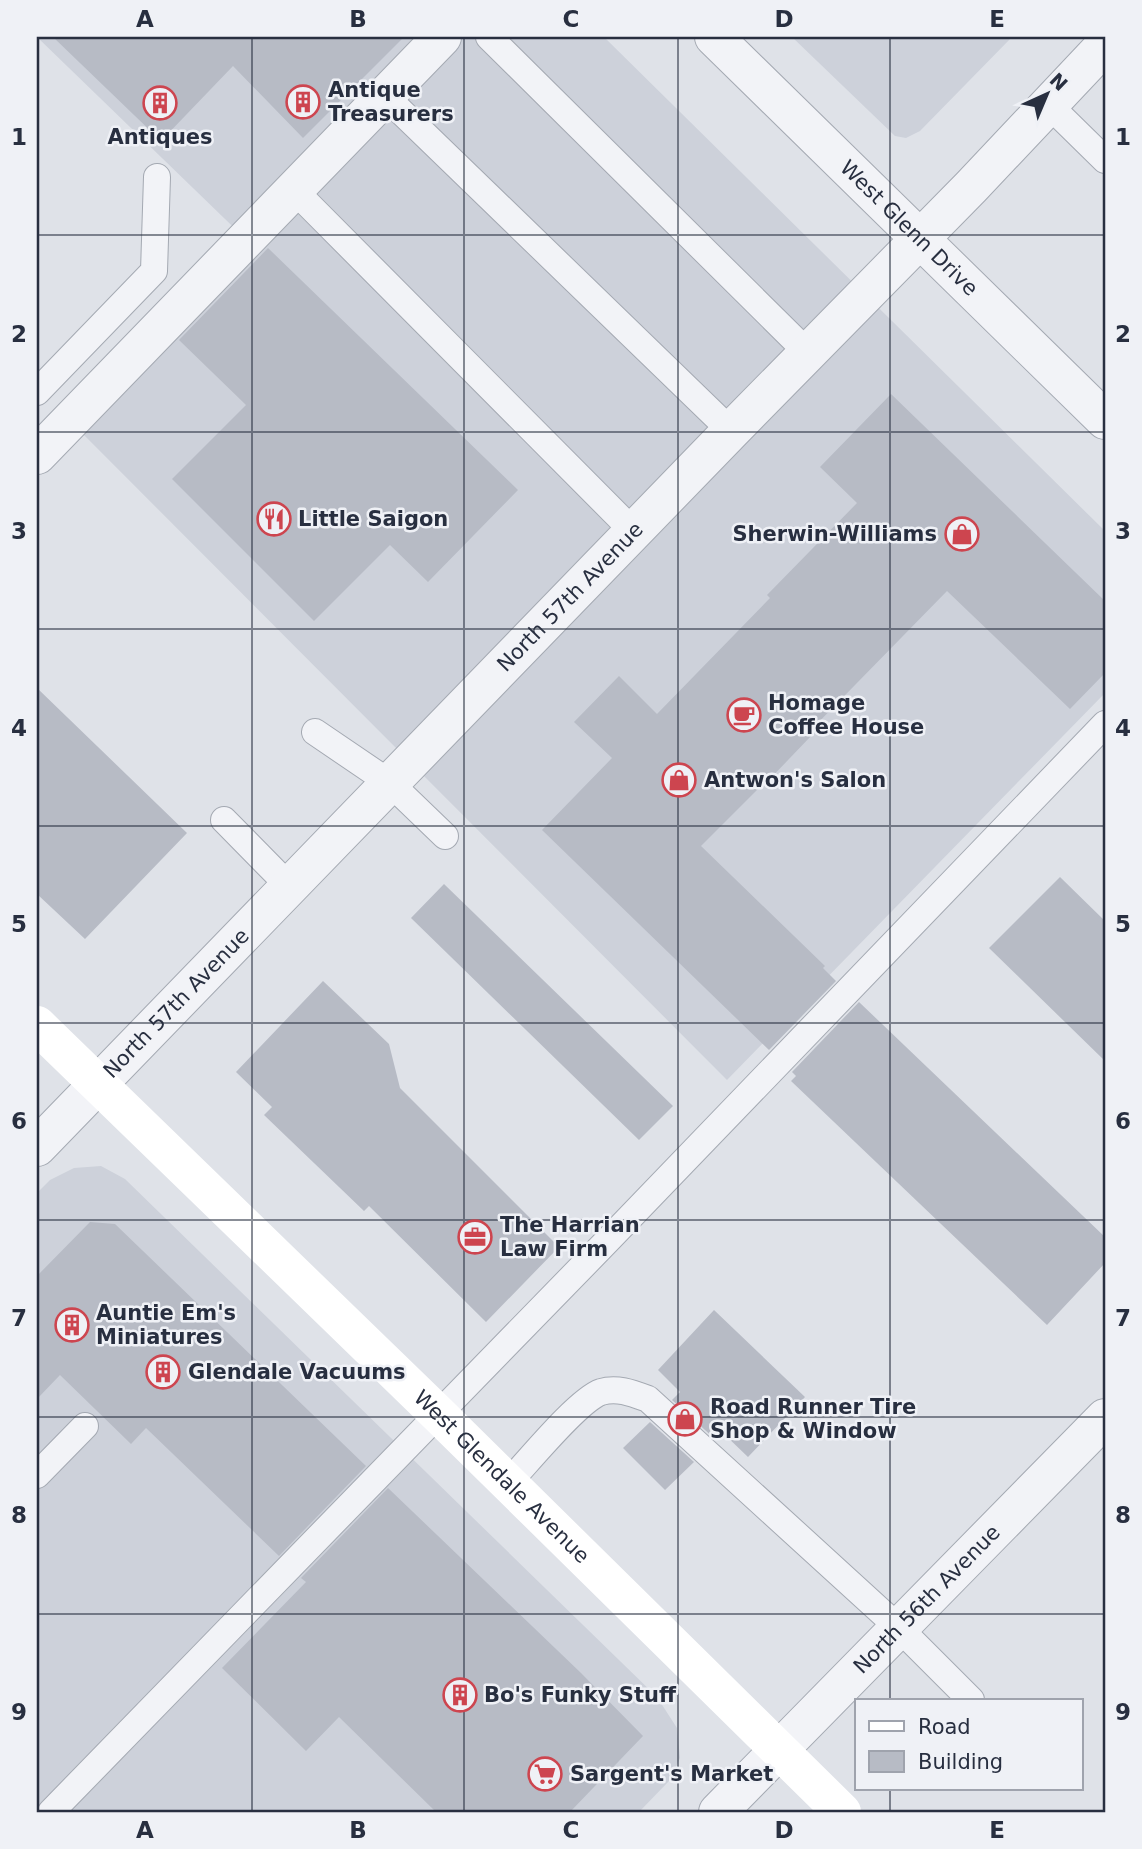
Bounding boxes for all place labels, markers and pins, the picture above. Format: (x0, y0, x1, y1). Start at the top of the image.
place label: Antique Treasurers (328, 78, 454, 126)
building icon: Antique Treasurers (284, 83, 322, 121)
building icon: Antiques (141, 84, 179, 122)
place label: Antiques (107, 125, 213, 149)
restaurant icon: Little Saigon (255, 500, 293, 538)
place label: Little Saigon (298, 507, 448, 531)
shop icon: Sherwin-Williams (943, 515, 981, 553)
place label: Sherwin-Williams (732, 522, 937, 546)
place label: Homage Coffee House (768, 691, 924, 739)
cafe icon: Homage Coffee House (725, 696, 763, 734)
shop icon: Antwon's Salon (660, 761, 698, 799)
place label: Antwon's Salon (704, 768, 886, 792)
place label: The Harrian Law Firm (500, 1213, 640, 1261)
office icon: The Harrian Law Firm (456, 1218, 494, 1256)
place label: Auntie Em's Miniatures (96, 1301, 236, 1349)
building icon: Auntie Em's Miniatures (53, 1306, 91, 1344)
building icon: Glendale Vacuums (144, 1353, 182, 1391)
place label: Glendale Vacuums (188, 1360, 406, 1384)
place label: Road Runner Tire Shop & Window (710, 1395, 916, 1443)
shop icon: Road Runner Tire Shop & Window (666, 1400, 704, 1438)
building icon: Bo's Funky Stuff (441, 1676, 479, 1714)
place label: Bo's Funky Stuff (484, 1683, 677, 1707)
supermarket icon: Sargent's Market (526, 1755, 564, 1793)
place label: Sargent's Market (570, 1762, 773, 1786)

